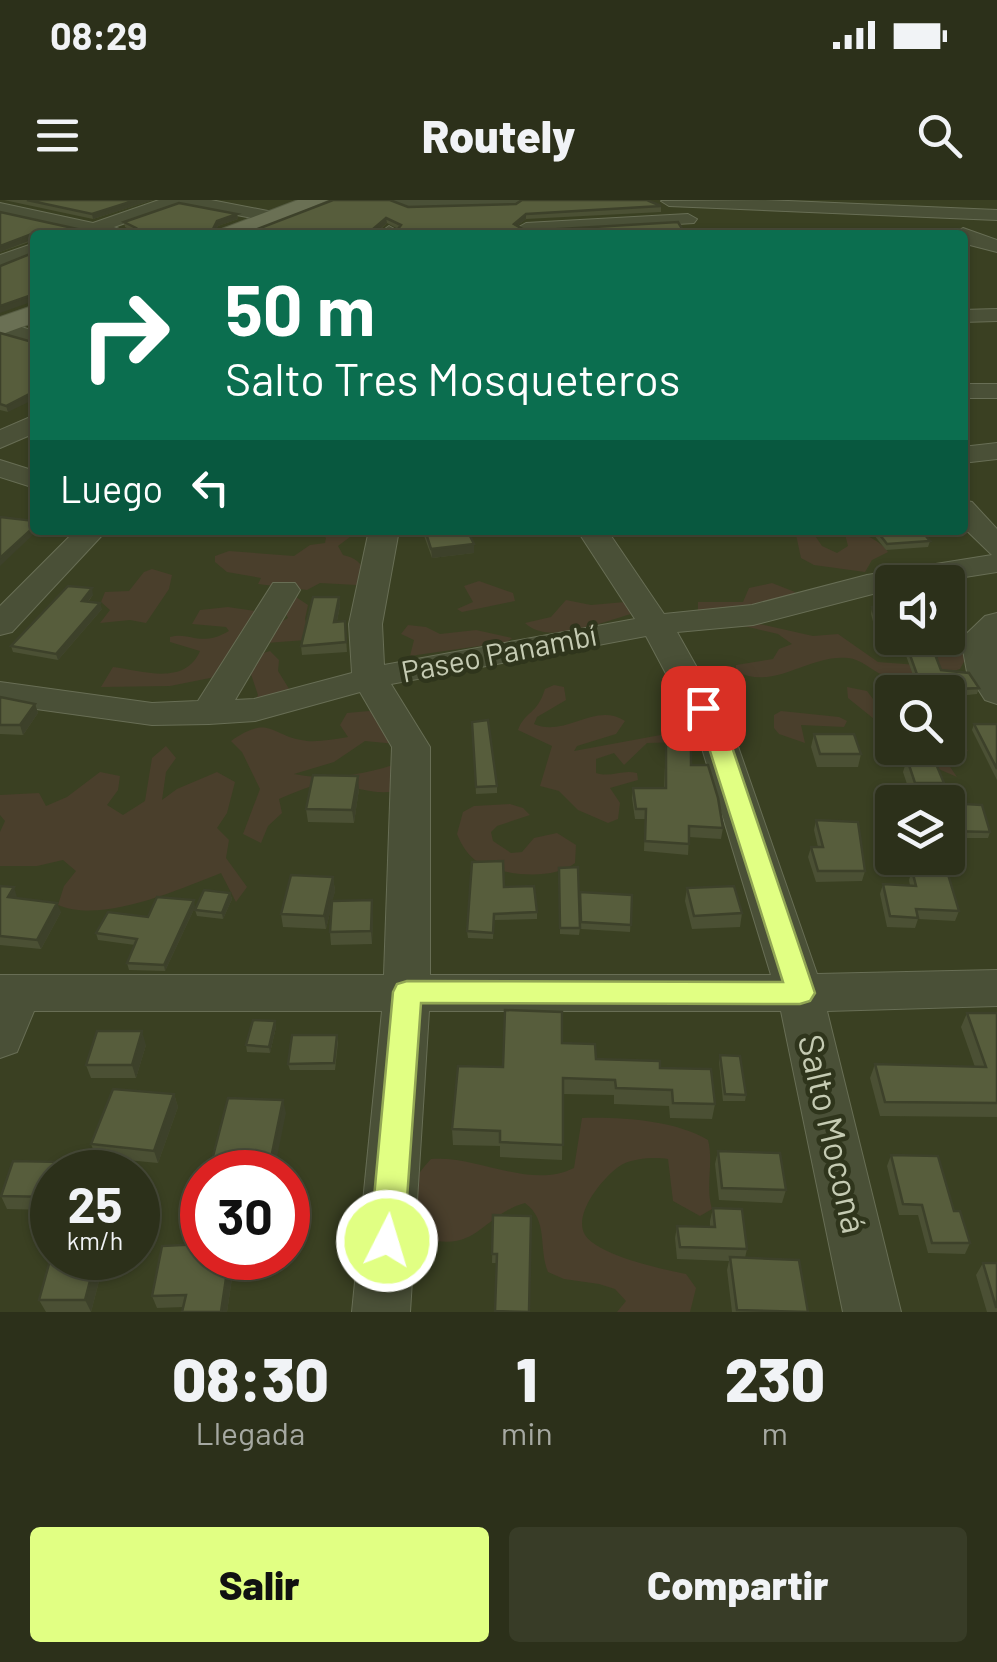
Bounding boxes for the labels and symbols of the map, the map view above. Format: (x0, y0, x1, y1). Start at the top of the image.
street label: Paseo Panambí (398, 615, 599, 689)
pin (661, 666, 746, 751)
street label: Salto Moconá (791, 1030, 877, 1237)
speed limit sign: 30 (180, 1150, 310, 1280)
position arrow (335, 1189, 439, 1293)

